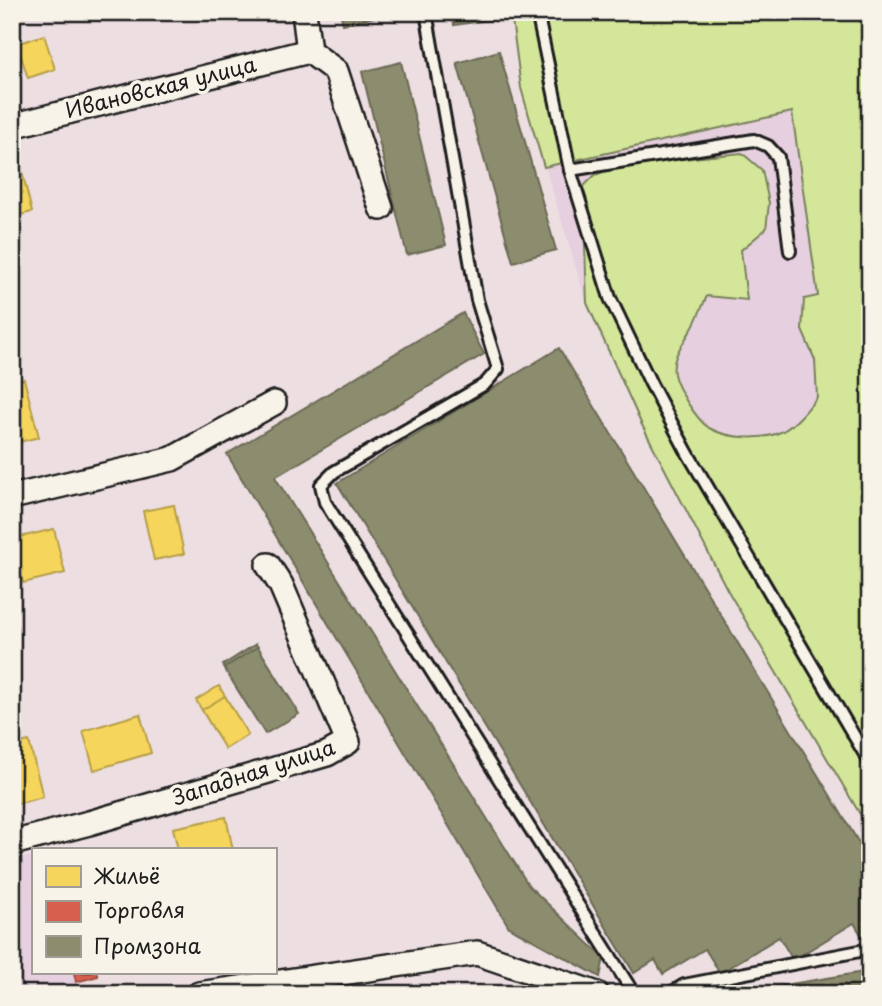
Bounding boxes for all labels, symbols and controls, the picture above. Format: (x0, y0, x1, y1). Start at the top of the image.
street label: Ивановская улица (62, 47, 260, 125)
street label: Западная улица (168, 729, 340, 812)
legend (32, 848, 276, 974)
text: Жильё (93, 859, 160, 891)
text: Торговля (94, 893, 185, 925)
text: Промзона (94, 929, 201, 961)

